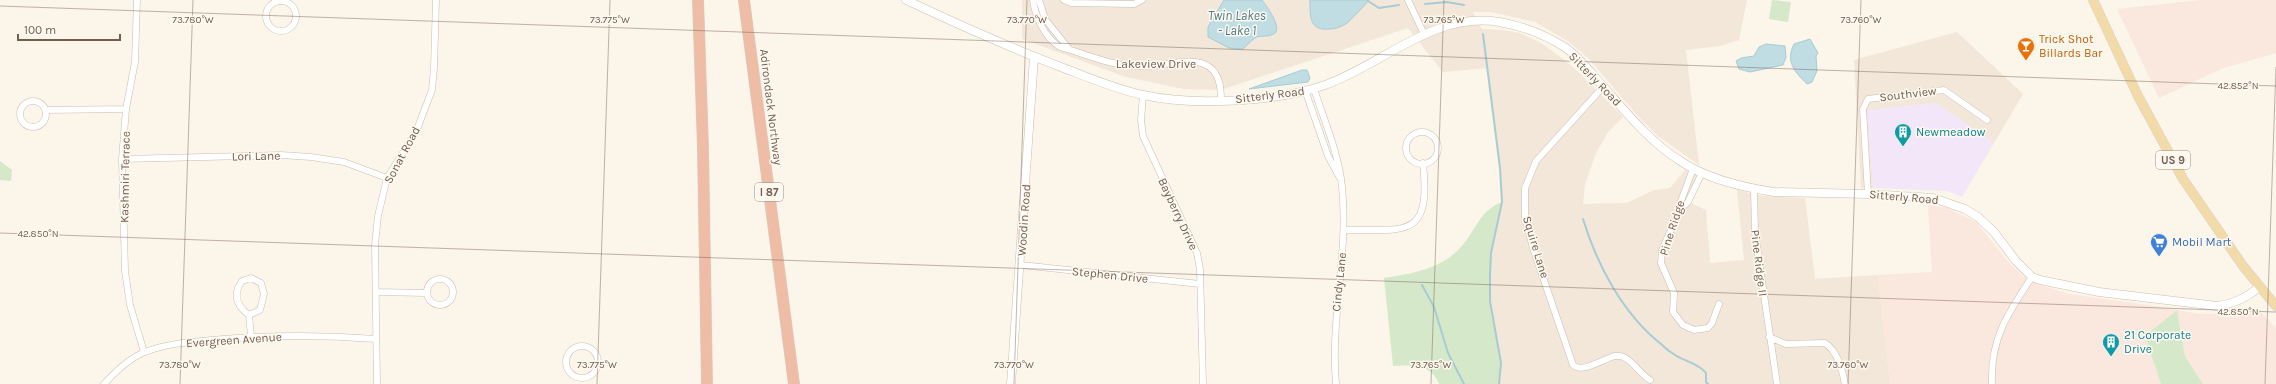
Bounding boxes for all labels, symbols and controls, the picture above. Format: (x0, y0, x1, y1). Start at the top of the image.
water label: Twin Lakes - Lake 1 (1208, 8, 1266, 38)
text: 73.780°W (172, 14, 214, 26)
text: 73.775°W (590, 14, 630, 26)
text: 73.770°W (1007, 14, 1047, 26)
text: 73.765°W (1424, 14, 1464, 26)
text: 73.760°W (1840, 14, 1882, 26)
scale bar (18, 16, 120, 42)
text: 100 m (24, 23, 56, 37)
place label: Trick Shot Billards Bar (2039, 32, 2103, 60)
bar icon: Trick Shot Billards Bar (2016, 36, 2036, 61)
street label: Adirondack Northway (757, 48, 785, 166)
street label: Sitterly Road (1566, 49, 1624, 109)
street label: Lakeview Drive (1116, 57, 1196, 71)
text: 42.852°N (2218, 80, 2259, 92)
street label: Sitterly Road (1235, 84, 1305, 106)
street label: Southview (1879, 84, 1938, 104)
building icon: Newmeadow (1893, 122, 1913, 147)
street label: Sonat Road (381, 124, 423, 186)
place label: Newmeadow (1916, 125, 1986, 139)
street label: Kashmiri Terrace (117, 131, 133, 223)
street label: Lori Lane (232, 149, 280, 163)
road number: US 9 (2156, 151, 2190, 169)
street label: Bayberry Drive (1155, 176, 1201, 252)
road number: I 87 (755, 183, 783, 201)
street label: Woodin Road (1015, 184, 1033, 256)
street label: Sitterly Road (1869, 187, 1939, 207)
street label: Pine Ridge (1656, 199, 1688, 257)
street label: Squire Lane (1520, 214, 1552, 280)
text: 42.850°N (17, 228, 59, 240)
street label: Pine Ridge II (1748, 229, 1770, 297)
supermarket icon: Mobil Mart (2149, 232, 2169, 257)
place label: Mobil Mart (2172, 235, 2232, 249)
street label: Cindy Lane (1329, 252, 1349, 312)
street label: Stephen Drive (1071, 264, 1149, 286)
text: 42.850°N (2217, 306, 2259, 318)
place label: 21 Corporate Drive (2124, 328, 2191, 356)
street label: Evergreen Avenue (186, 330, 282, 350)
building icon: 21 Corporate Drive (2101, 332, 2121, 357)
text: 73.780°W (159, 359, 201, 371)
text: 73.775°W (577, 359, 617, 371)
text: 73.770°W (994, 359, 1034, 371)
text: 73.765°W (1411, 359, 1451, 371)
text: 73.760°W (1827, 359, 1869, 371)

